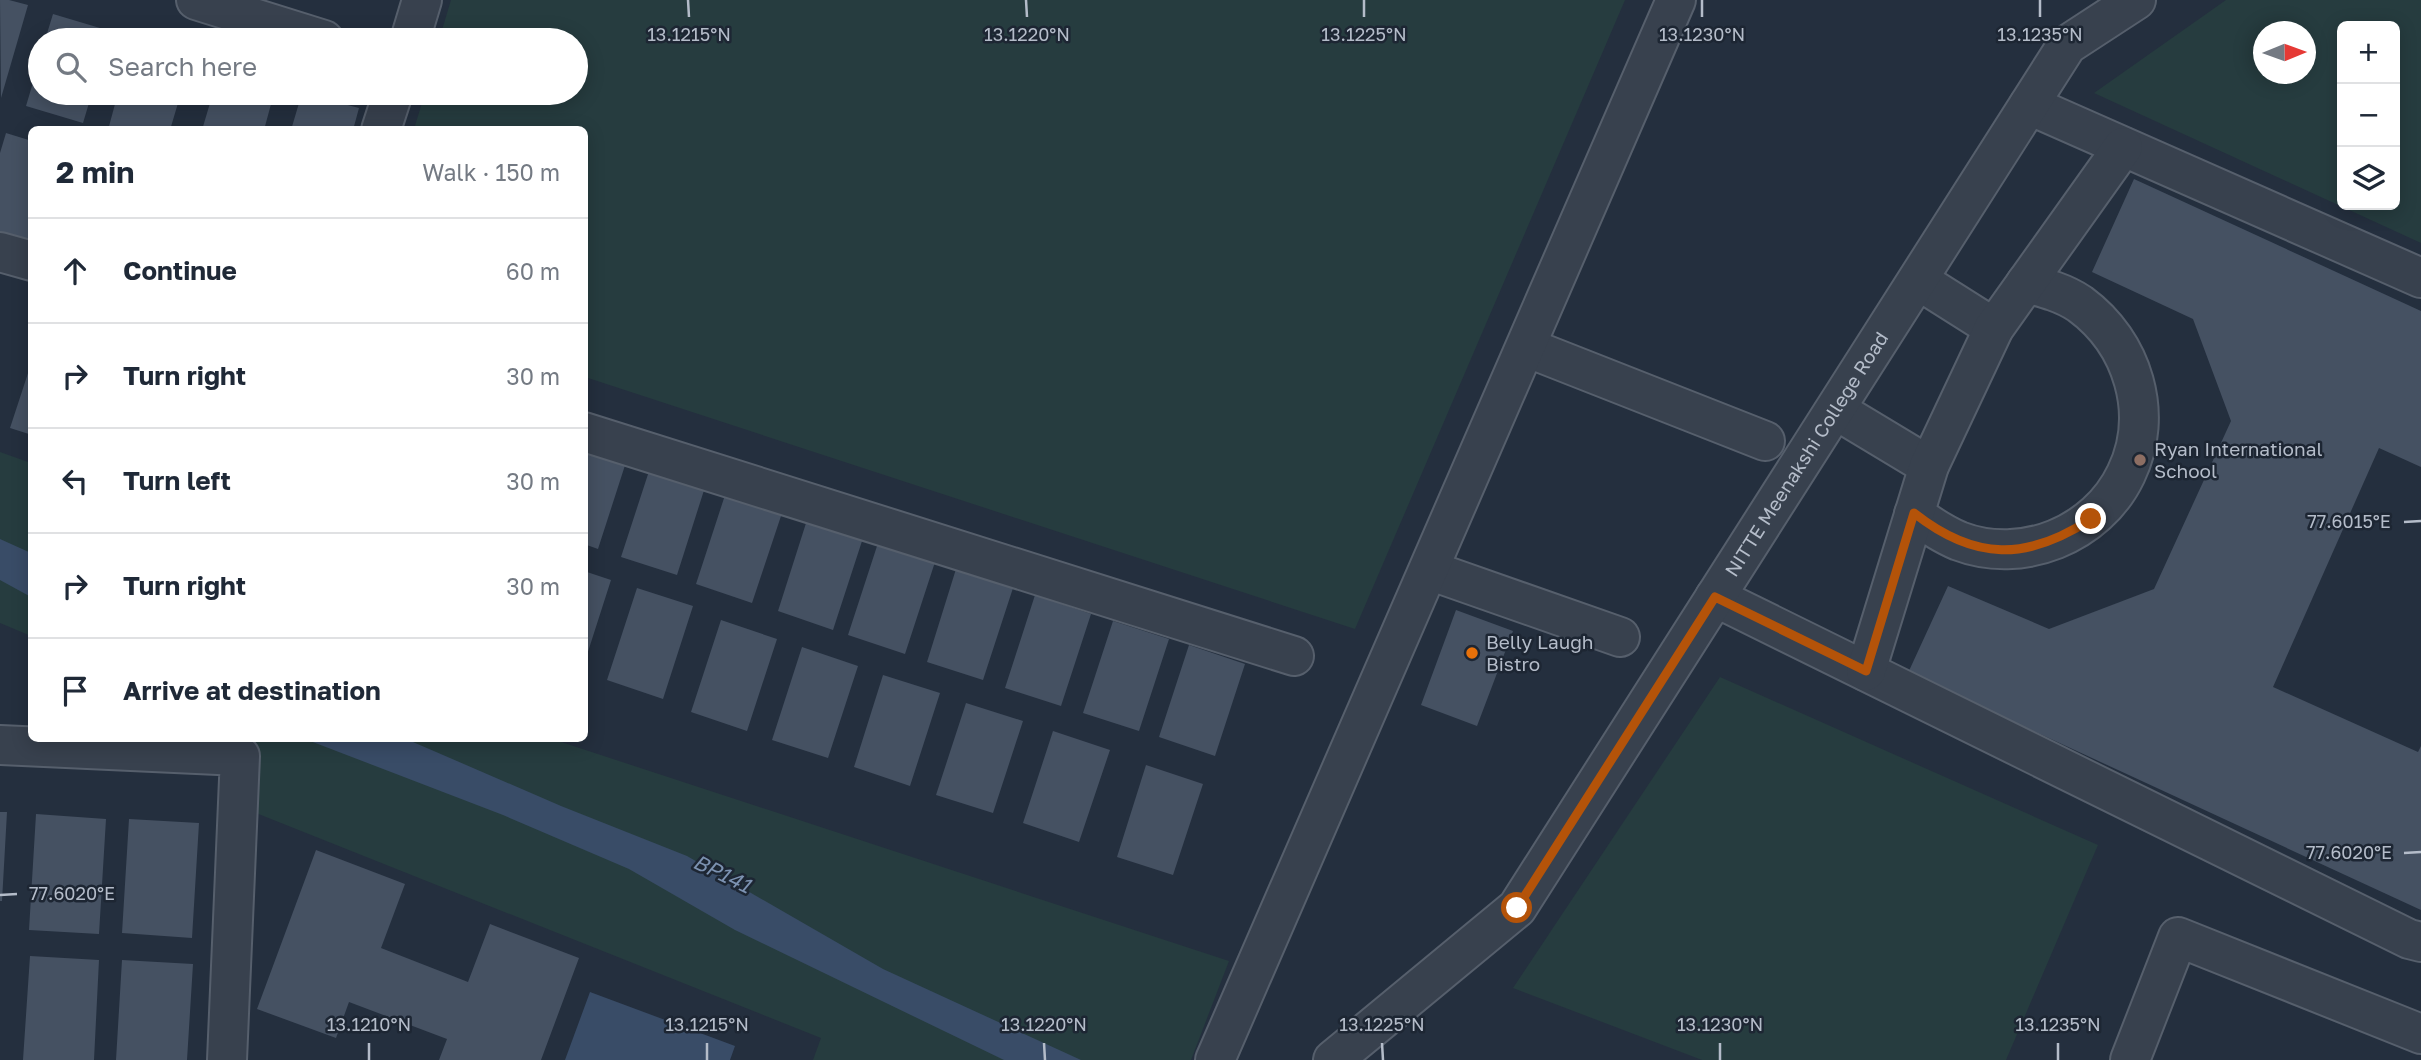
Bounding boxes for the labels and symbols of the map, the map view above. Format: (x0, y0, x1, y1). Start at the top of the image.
north arrow (2253, 21, 2316, 84)
text: 13.1215°N (647, 23, 731, 45)
text: 13.1220°N (984, 23, 1070, 45)
text: 13.1225°N (1321, 23, 1407, 45)
text: 13.1230°N (1659, 23, 1745, 45)
text: 13.1235°N (1997, 23, 2083, 45)
street label: NITTE Meenakshi College Road (1719, 327, 1892, 580)
place label: Ryan International School (2154, 437, 2322, 482)
marker: Ryan International School (2132, 452, 2148, 468)
route end (2075, 503, 2106, 534)
text: 77.6015°E (2307, 510, 2391, 532)
place label: Belly Laugh Bistro (1486, 630, 1594, 675)
marker: Belly Laugh Bistro (1464, 645, 1480, 661)
text: 77.6020°E (2306, 841, 2392, 863)
water label: BP141 (689, 848, 756, 899)
text: 77.6020°E (29, 882, 115, 904)
route start (1501, 892, 1532, 923)
text: 13.1210°N (327, 1013, 411, 1035)
text: 13.1215°N (665, 1013, 749, 1035)
text: 13.1220°N (1001, 1013, 1087, 1035)
text: 13.1225°N (1339, 1013, 1425, 1035)
text: 13.1230°N (1677, 1013, 1763, 1035)
text: 13.1235°N (2015, 1013, 2101, 1035)

